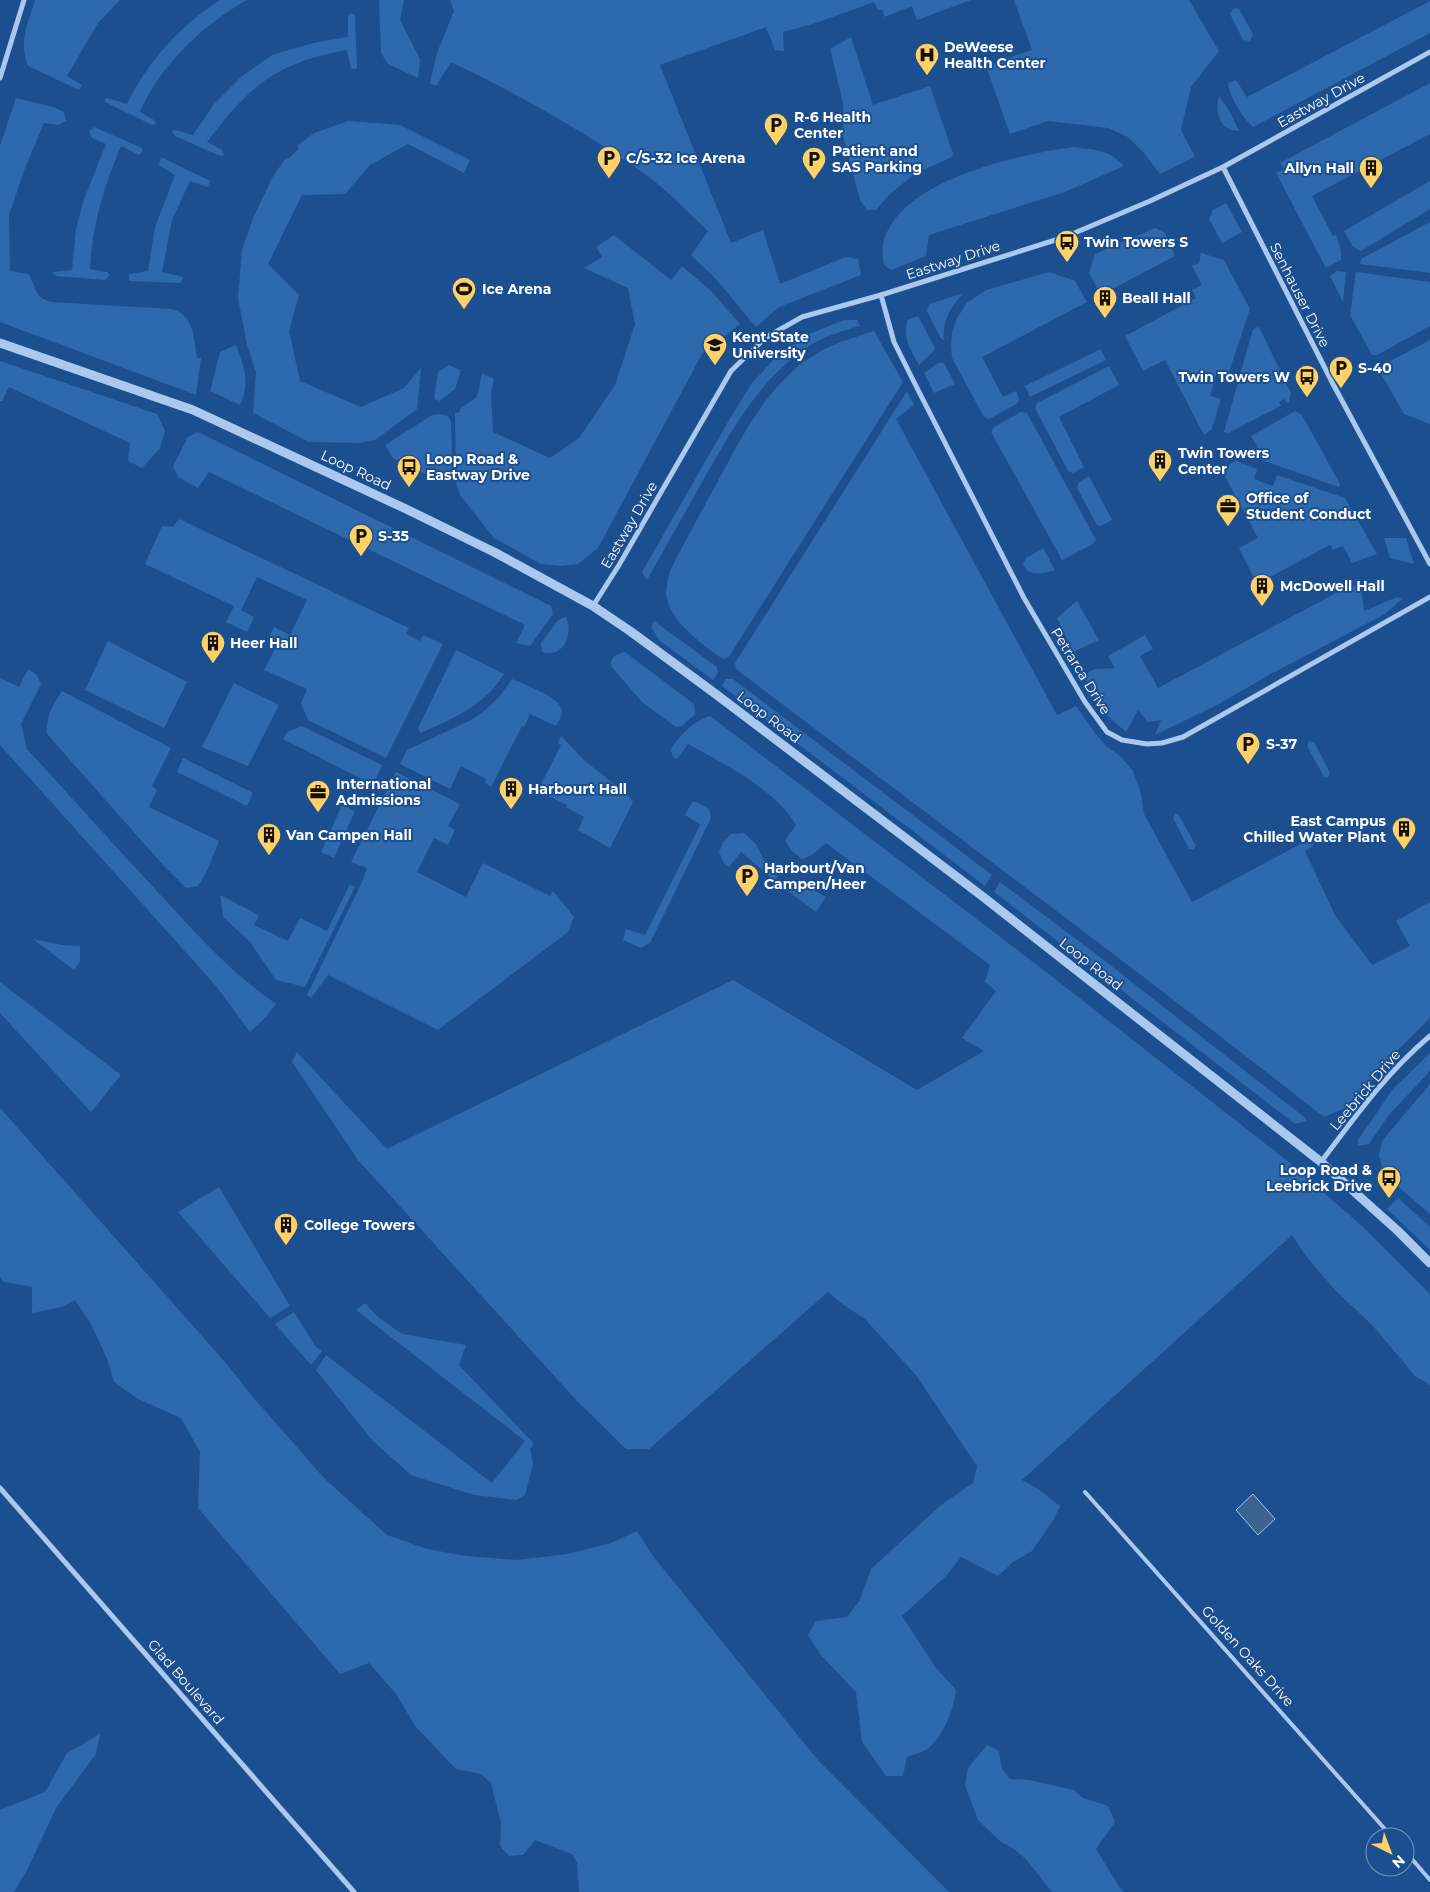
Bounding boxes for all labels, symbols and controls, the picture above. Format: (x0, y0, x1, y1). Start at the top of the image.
place label: DeWeese Health Center (944, 38, 1046, 72)
hospital icon: DeWeese Health Center (914, 42, 940, 76)
street label: Eastway Drive (1274, 68, 1368, 132)
place label: R-6 Health Center (794, 108, 871, 142)
parking icon: R-6 Health Center (763, 112, 789, 146)
place label: Patient and SAS Parking (832, 142, 922, 176)
parking icon: C/S-32 Ice Arena (596, 145, 622, 179)
parking icon: Patient and SAS Parking (801, 146, 827, 180)
place label: C/S-32 Ice Arena (626, 149, 745, 167)
building icon: Allyn Hall (1358, 155, 1384, 189)
place label: Allyn Hall (1283, 159, 1354, 177)
bus stop icon: Twin Towers S (1054, 229, 1080, 263)
place label: Twin Towers S (1084, 233, 1188, 251)
street label: Eastway Drive (904, 236, 1002, 284)
street label: Senhauser Drive (1266, 240, 1334, 350)
sports icon: Ice Arena (451, 276, 477, 310)
place label: Ice Arena (482, 280, 551, 298)
building icon: Beall Hall (1092, 285, 1118, 319)
place label: Beall Hall (1122, 289, 1191, 307)
place label: Kent State University (732, 328, 809, 362)
school or university icon: Kent State University (702, 332, 728, 366)
parking icon: S-40 (1328, 355, 1354, 389)
place label: S-40 (1358, 359, 1392, 377)
bus stop icon: Twin Towers W (1294, 364, 1320, 398)
place label: Twin Towers W (1179, 368, 1290, 386)
place label: Twin Towers Center (1178, 444, 1270, 478)
street label: Loop Road (318, 446, 394, 494)
building icon: Twin Towers Center (1147, 448, 1173, 482)
place label: Loop Road & Eastway Drive (426, 450, 530, 484)
bus stop icon: Loop Road & Eastway Drive (396, 454, 422, 488)
street label: Eastway Drive (597, 478, 661, 572)
place label: Office of Student Conduct (1246, 489, 1371, 523)
office icon: Office of Student Conduct (1215, 493, 1241, 527)
parking icon: S-35 (348, 523, 374, 557)
place label: S-35 (378, 527, 409, 545)
building icon: McDowell Hall (1249, 573, 1275, 607)
place label: McDowell Hall (1280, 577, 1385, 595)
street label: Petrarca Drive (1047, 624, 1115, 718)
building icon: Heer Hall (200, 630, 226, 664)
place label: Heer Hall (230, 634, 297, 652)
street label: Loop Road (733, 687, 805, 747)
parking icon: S-37 (1235, 731, 1261, 765)
place label: S-37 (1266, 735, 1297, 753)
place label: International Admissions (335, 775, 431, 809)
building icon: Harbourt Hall (498, 776, 524, 810)
office icon: International Admissions (305, 779, 331, 813)
place label: Harbourt Hall (528, 780, 627, 798)
place label: East Campus Chilled Water Plant (1243, 812, 1387, 846)
building icon: East Campus Chilled Water Plant (1391, 816, 1417, 850)
building icon: Van Campen Hall (256, 822, 282, 856)
place label: Van Campen Hall (285, 826, 412, 844)
place label: Harbourt/Van Campen/Heer (764, 859, 866, 893)
parking icon: Harbourt/Van Campen/Heer (734, 863, 760, 897)
street label: Loop Road (1056, 934, 1126, 994)
street label: Leebrick Drive (1326, 1046, 1404, 1134)
place label: Loop Road & Leebrick Drive (1266, 1161, 1372, 1195)
bus stop icon: Loop Road & Leebrick Drive (1376, 1165, 1402, 1199)
building icon: College Towers (273, 1212, 299, 1246)
place label: College Towers (304, 1216, 416, 1234)
street label: Golden Oaks Drive (1198, 1602, 1298, 1710)
street label: Glad Boulevard (144, 1636, 228, 1728)
north arrow (1365, 1827, 1415, 1877)
text: N (1388, 1851, 1409, 1872)

